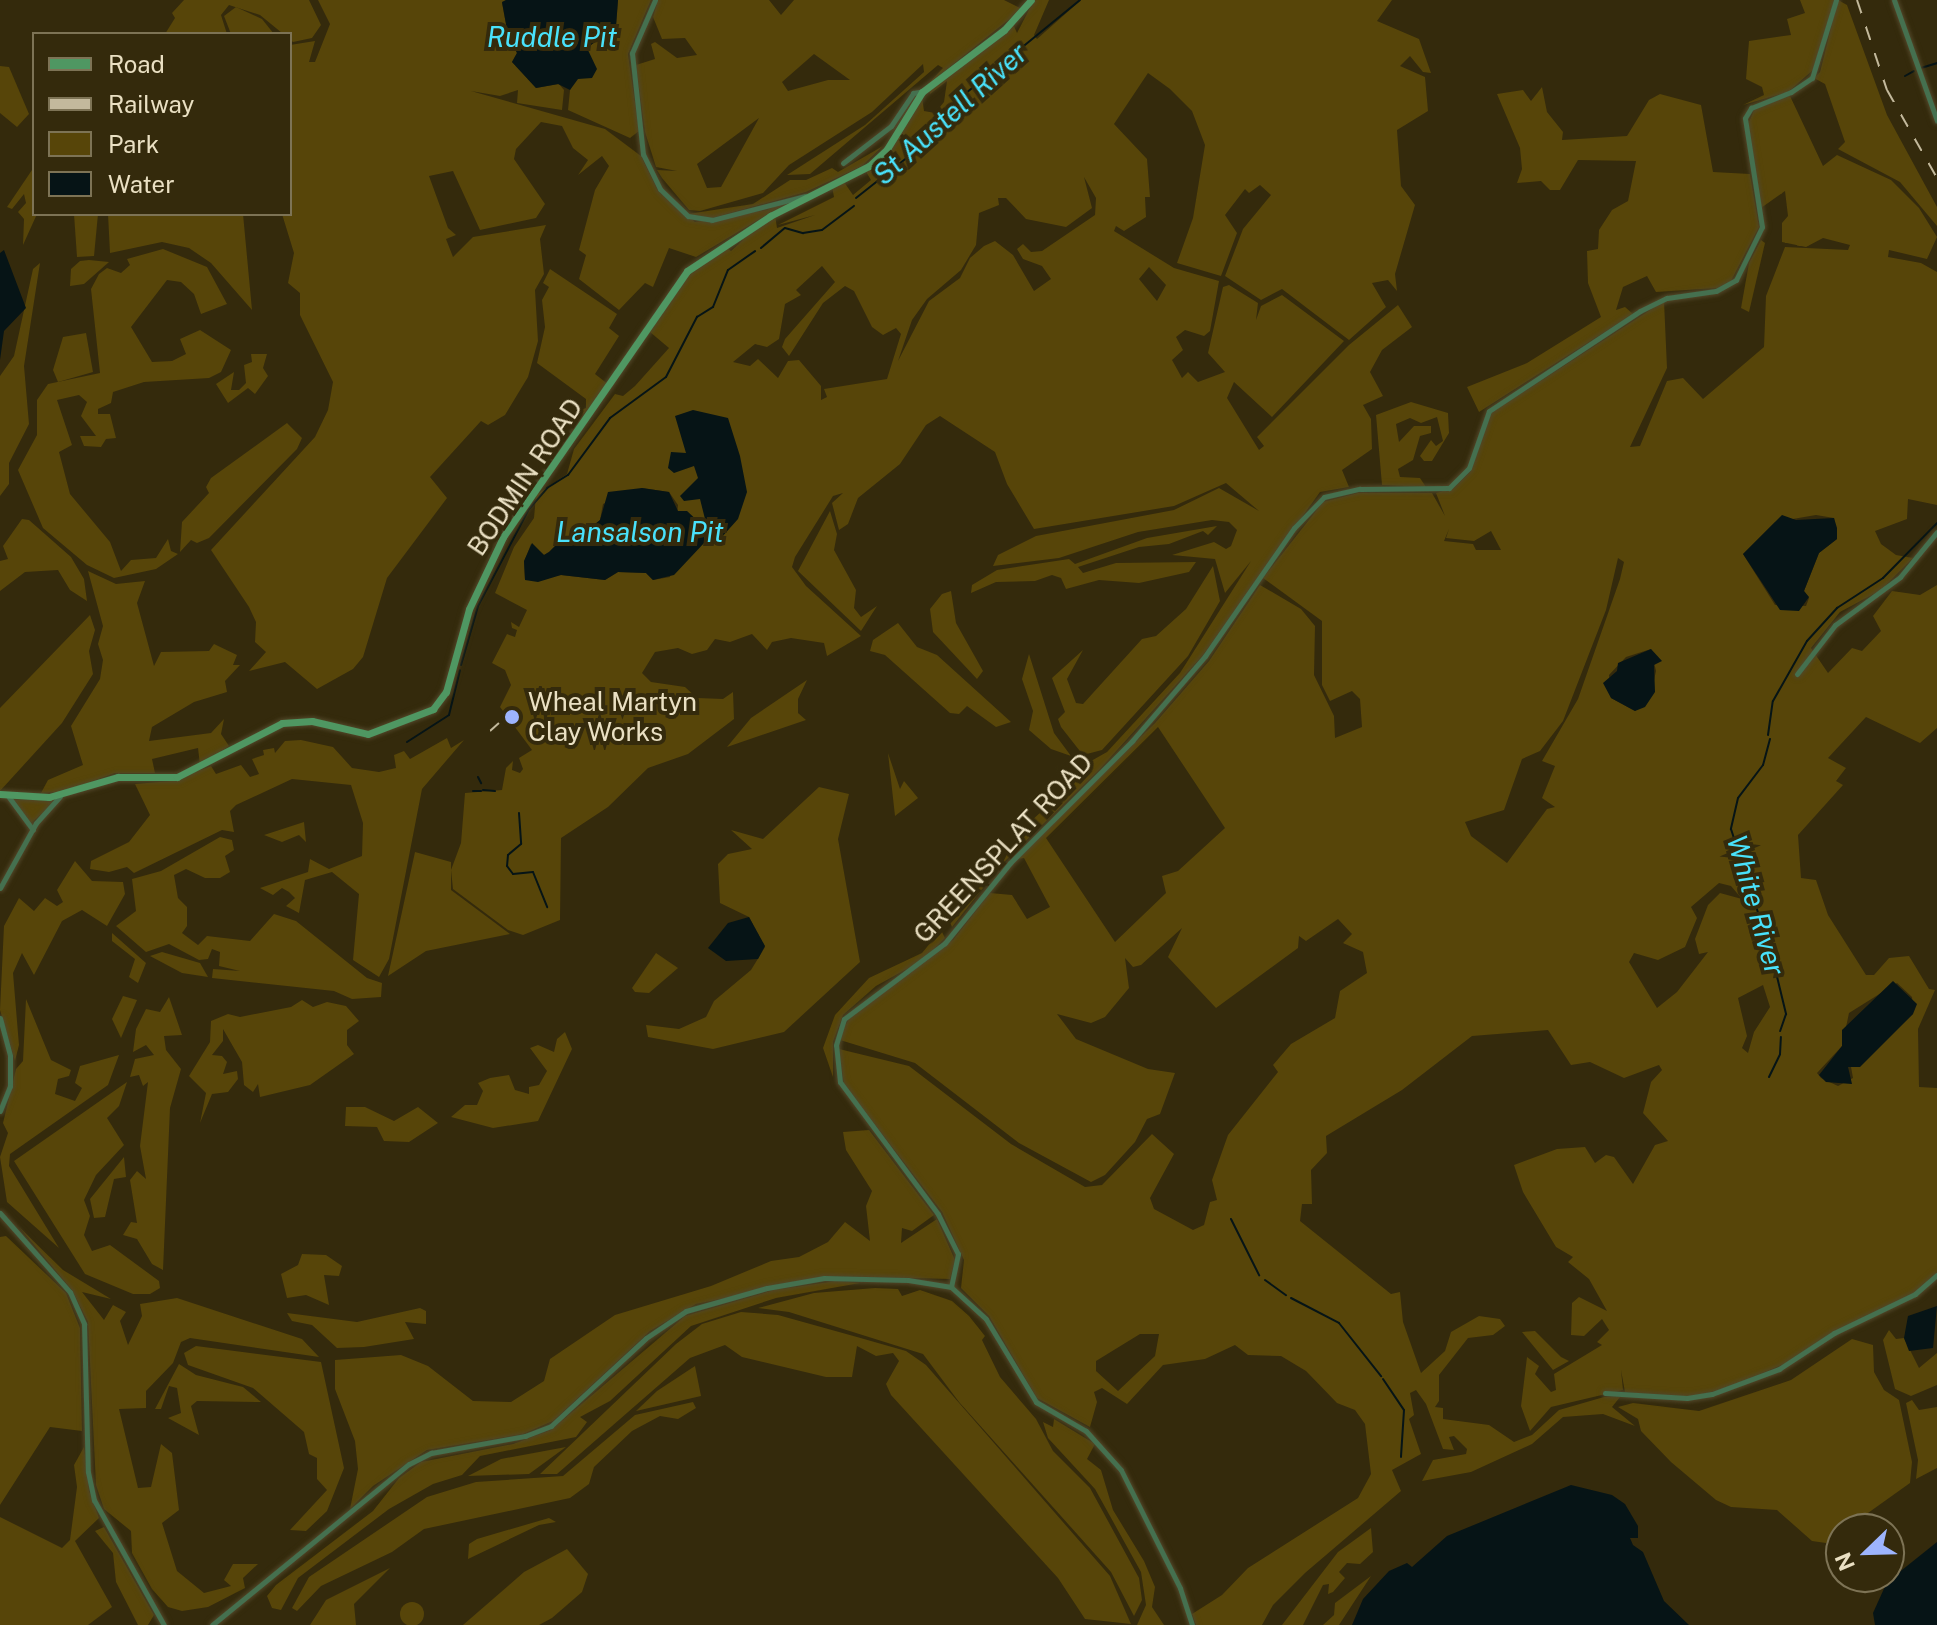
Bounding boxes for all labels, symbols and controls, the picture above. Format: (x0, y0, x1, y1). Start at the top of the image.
water label: Ruddle Pit (487, 20, 617, 54)
legend (32, 32, 292, 216)
water label: St Austell River (866, 36, 1034, 192)
text: Road (108, 50, 165, 78)
text: Railway (108, 90, 194, 118)
text: Park (108, 130, 159, 158)
text: Water (108, 170, 175, 198)
street label: BODMIN ROAD (461, 393, 589, 561)
water label: Lansalson Pit (556, 515, 724, 549)
place label: Wheal Martyn Clay Works (528, 686, 697, 748)
marker: Wheal Martyn Clay Works (503, 708, 521, 726)
street label: GREENSPLAT ROAD (907, 747, 1099, 949)
water label: White River (1720, 831, 1792, 979)
north arrow (1825, 1513, 1905, 1593)
text: N (1829, 1549, 1860, 1575)

